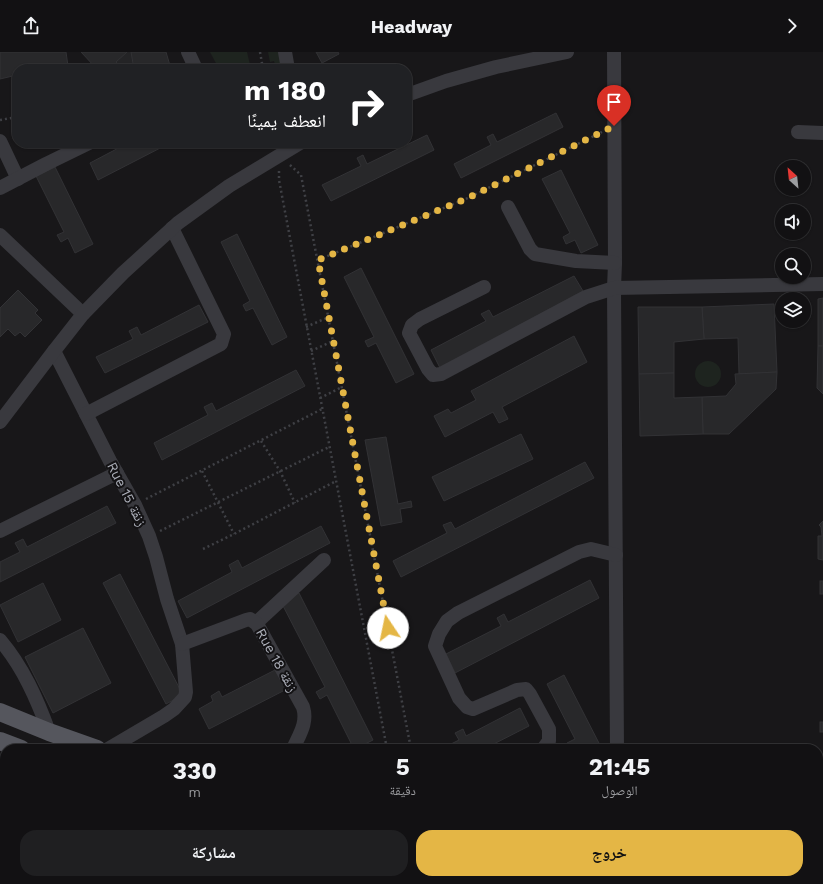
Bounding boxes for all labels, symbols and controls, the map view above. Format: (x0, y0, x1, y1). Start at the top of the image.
icon: share (20, 15, 42, 37)
icon: forward (781, 15, 803, 37)
text: Headway (371, 16, 452, 37)
text: 180 m (244, 74, 326, 107)
icon: right (340, 80, 392, 132)
pin (597, 85, 631, 126)
icon: arrive (603, 91, 625, 113)
text: انعطف يمينًا (247, 110, 326, 131)
north arrow (775, 160, 811, 196)
map controls (775, 160, 811, 328)
button: sound (775, 204, 811, 240)
button: search (775, 248, 811, 284)
button: layers (775, 292, 811, 328)
street label: Rue 15 زنقة (103, 459, 150, 529)
position arrow (367, 607, 409, 649)
street label: Rue 18 زنقة (252, 625, 301, 695)
text: 5 (396, 753, 410, 781)
text: 21:45 (589, 753, 650, 781)
text: 330 (173, 757, 217, 785)
text: دقيقة (390, 783, 416, 798)
text: الوصول (602, 783, 637, 798)
text: m (189, 785, 201, 800)
button: مشاركة (20, 830, 408, 876)
button: خروج (416, 830, 803, 876)

